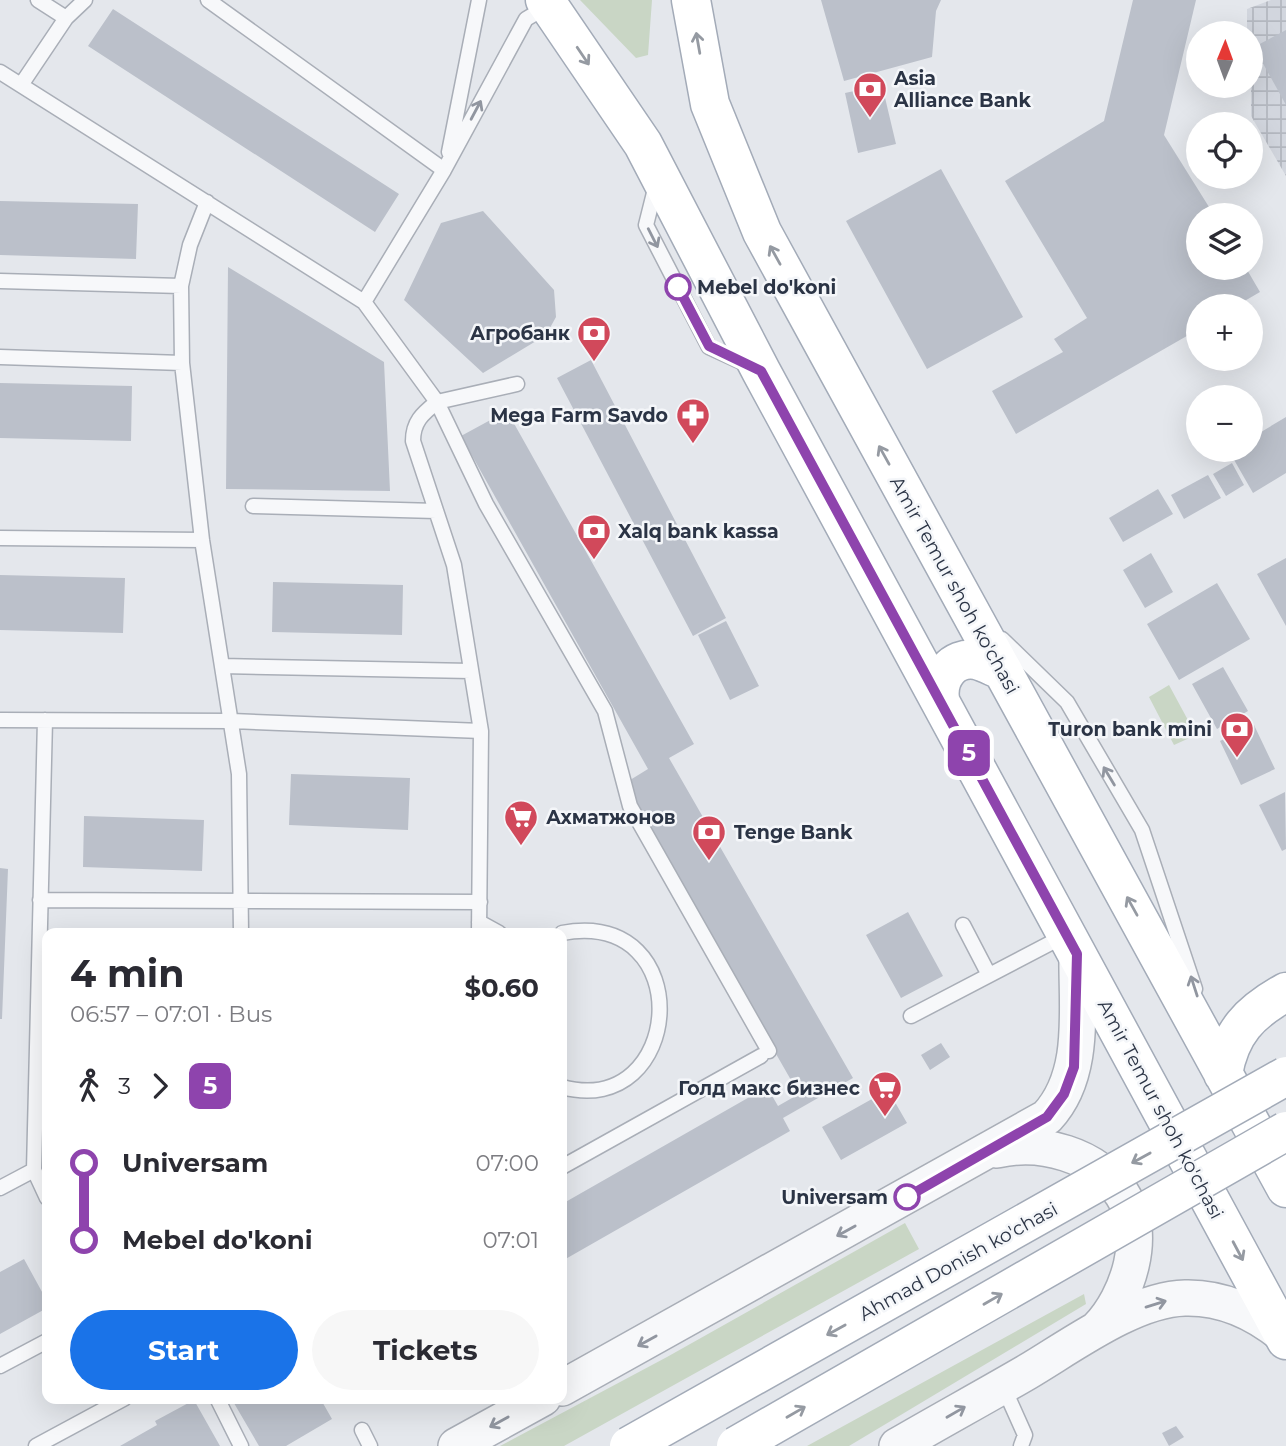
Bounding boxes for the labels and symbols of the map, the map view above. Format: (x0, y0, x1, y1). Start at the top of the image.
north arrow (1186, 21, 1264, 98)
one-way arrow (691, 32, 705, 54)
one-way arrow (576, 46, 590, 65)
place label: Asia Alliance Bank (893, 67, 1031, 112)
bank icon: Asia Alliance Bank (851, 70, 889, 119)
one-way arrow (470, 100, 484, 121)
one-way arrow (647, 227, 661, 248)
one-way arrow (767, 246, 781, 266)
marker: Mebel do'koni (665, 274, 691, 300)
place label: Mebel do'koni (697, 276, 836, 299)
bank icon: Агробанк (575, 314, 613, 363)
place label: Агробанк (470, 322, 571, 345)
pharmacy icon: Mega Farm Savdo (674, 396, 712, 445)
place label: Mega Farm Savdo (490, 404, 668, 427)
one-way arrow (877, 445, 890, 466)
street label: Amir Temur shoh ko'chasi (885, 472, 1024, 698)
bank icon: Xalq bank kassa (575, 512, 613, 561)
place label: Xalq bank kassa (618, 520, 779, 543)
bank icon: Turon bank mini (1218, 710, 1256, 759)
place label: Turon bank mini (1048, 718, 1212, 741)
line badge: 5 (946, 730, 992, 776)
one-way arrow (1102, 766, 1116, 786)
supermarket icon: Ахматжонов (502, 798, 540, 847)
place label: Ахматжонов (546, 806, 676, 829)
bank icon: Tenge Bank (690, 813, 728, 862)
place label: Tenge Bank (734, 821, 853, 844)
one-way arrow (1125, 897, 1139, 917)
one-way arrow (1187, 975, 1199, 997)
street label: Amir Temur shoh ko'chasi (1093, 996, 1228, 1223)
supermarket icon: Голд макс бизнес (866, 1069, 904, 1118)
place label: Голд макс бизнес (678, 1077, 860, 1100)
one-way arrow (1131, 1152, 1152, 1165)
marker: Universam (894, 1184, 920, 1210)
place label: Universam (781, 1186, 888, 1209)
street label: Ahmad Donish ko'chasi (855, 1197, 1062, 1326)
one-way arrow (836, 1224, 857, 1238)
one-way arrow (1232, 1240, 1245, 1261)
one-way arrow (982, 1292, 1003, 1305)
one-way arrow (1144, 1296, 1166, 1309)
one-way arrow (826, 1324, 847, 1337)
one-way arrow (637, 1334, 658, 1348)
one-way arrow (785, 1405, 805, 1419)
one-way arrow (946, 1405, 966, 1419)
one-way arrow (490, 1415, 510, 1429)

